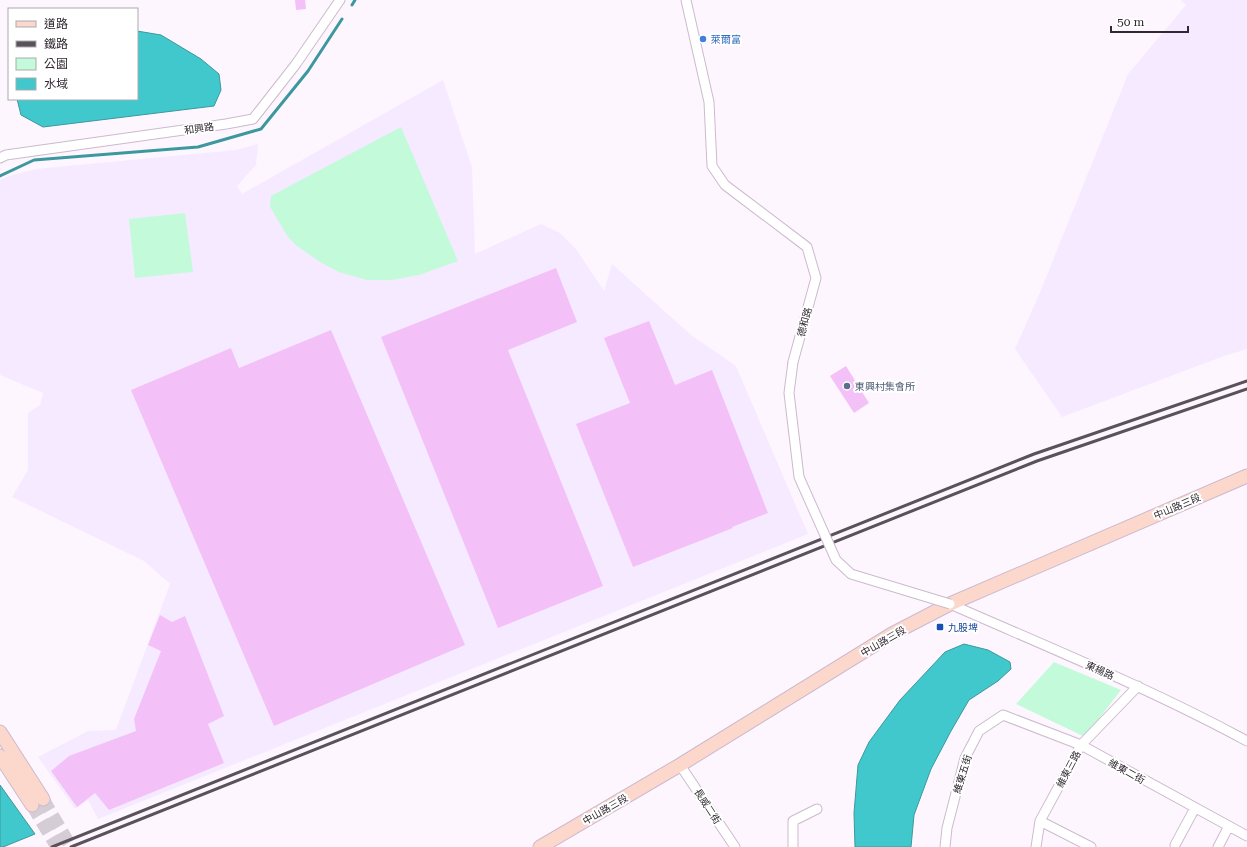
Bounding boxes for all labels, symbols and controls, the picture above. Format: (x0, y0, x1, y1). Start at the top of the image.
legend (8, 8, 138, 100)
scale bar (1111, 8, 1188, 34)
text: 50 m (1117, 15, 1144, 29)
text: 道路 (44, 17, 68, 31)
marker: 萊爾富 (698, 34, 708, 44)
place label: 萊爾富 (711, 34, 741, 45)
text: 鐵路 (44, 37, 68, 51)
text: 公園 (44, 57, 68, 71)
text: 水域 (44, 77, 68, 91)
street label: 和興路 (183, 121, 215, 136)
street label: 德和路 (795, 306, 814, 338)
marker: 東興村集會所 (842, 381, 852, 391)
place label: 東興村集會所 (855, 381, 915, 392)
street label: 中山路三段 (1152, 492, 1202, 521)
marker: 九股埤 (935, 622, 945, 632)
place label: 九股埤 (948, 622, 978, 633)
street label: 中山路三段 (859, 624, 908, 659)
street label: 東楊路 (1084, 659, 1116, 682)
street label: 維東三路 (1054, 749, 1083, 789)
street label: 維東五街 (951, 753, 974, 795)
street label: 維東二街 (1107, 757, 1147, 786)
street label: 長威二街 (692, 787, 723, 826)
street label: 中山路三段 (581, 792, 630, 827)

